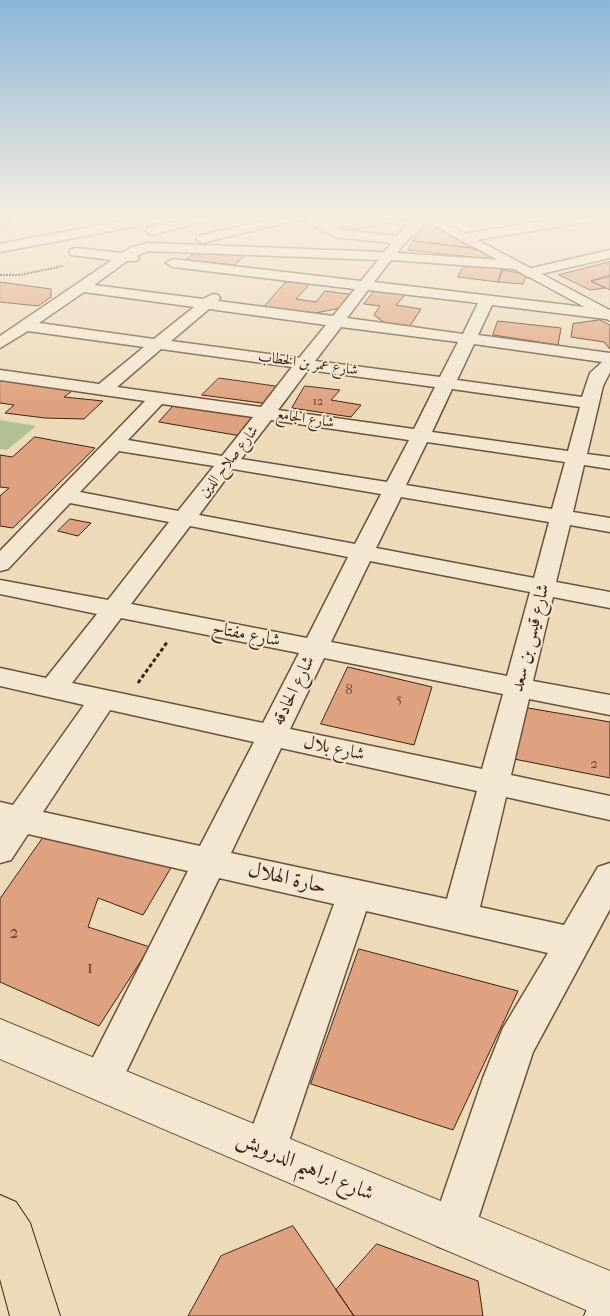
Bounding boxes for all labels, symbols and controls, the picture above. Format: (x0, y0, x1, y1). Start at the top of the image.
street label: شارع عمر بن الخطاب (257, 348, 359, 380)
house number: 12 (313, 395, 323, 409)
street label: شارع الجامع (275, 406, 335, 432)
street label: شارع صلاح الدين (195, 422, 263, 502)
street label: شارع قيس بن سعد (507, 582, 555, 694)
street label: شارع مفتاح (210, 618, 282, 652)
street label: شارع الحادقه (268, 653, 320, 729)
house number: 8 (345, 681, 353, 699)
house number: 5 (396, 690, 402, 708)
street label: شارع بلال (302, 732, 366, 766)
house number: 2 (590, 755, 598, 773)
street label: حارة الهلال (245, 858, 329, 900)
house number: 2 (9, 923, 19, 945)
house number: 1 (87, 958, 93, 980)
street label: شارع ابراهيم الدرويش (232, 1127, 378, 1207)

